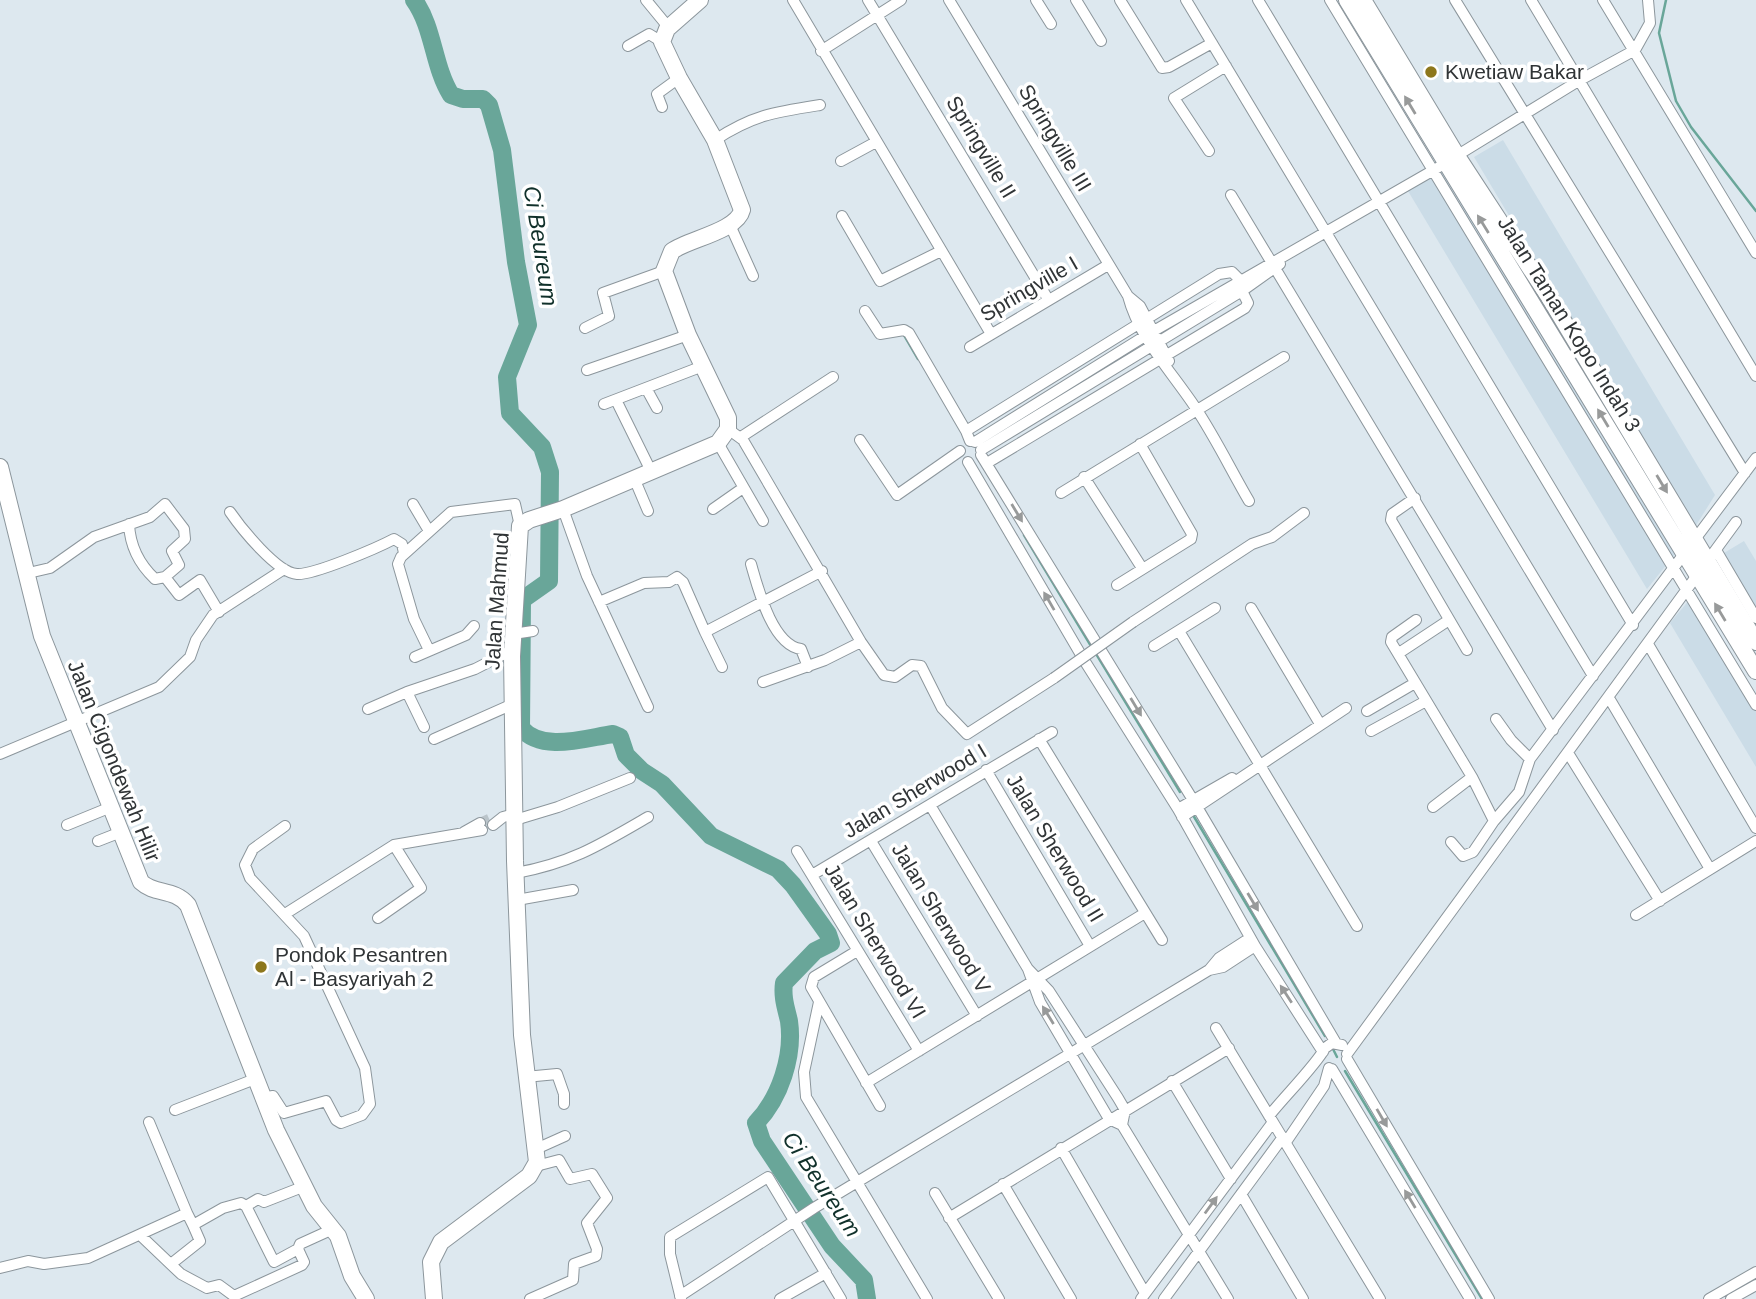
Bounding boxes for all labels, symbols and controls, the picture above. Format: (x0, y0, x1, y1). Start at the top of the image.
place label: Kwetiaw Bakar (1445, 60, 1584, 83)
marker: Kwetiaw Bakar (1423, 64, 1439, 80)
street label: Springville III (1015, 80, 1096, 195)
street label: Springville II (942, 92, 1021, 202)
one-way arrow (1403, 95, 1416, 114)
water label: Ci Beureum (519, 184, 563, 308)
street label: Jalan Taman Kopo Indah 3 (1494, 212, 1645, 436)
one-way arrow (1477, 215, 1490, 234)
street label: Springville I (976, 251, 1082, 326)
one-way arrow (1597, 408, 1609, 427)
one-way arrow (1655, 474, 1668, 493)
one-way arrow (1011, 503, 1023, 522)
street label: Jalan Mahmud (480, 531, 513, 670)
one-way arrow (1043, 592, 1055, 611)
one-way arrow (1714, 603, 1727, 622)
street label: Jalan Cigondewah Hilir (64, 657, 165, 865)
one-way arrow (1129, 697, 1142, 716)
street label: Jalan Sherwood I (839, 739, 990, 842)
street label: Jalan Sherwood II (1002, 770, 1109, 926)
street label: Jalan Sherwood V (888, 839, 995, 997)
street label: Jalan Sherwood VI (820, 859, 931, 1022)
one-way arrow (1246, 892, 1259, 911)
place label: Pondok Pesantren Al - Basyariyah 2 (275, 943, 448, 990)
marker: Pondok Pesantren Al - Basyariyah 2 (253, 959, 269, 975)
one-way arrow (1279, 985, 1292, 1004)
one-way arrow (1042, 1005, 1055, 1024)
one-way arrow (1376, 1109, 1388, 1128)
water label: Ci Beureum (777, 1126, 867, 1242)
one-way arrow (1403, 1189, 1416, 1208)
one-way arrow (1204, 1196, 1218, 1214)

